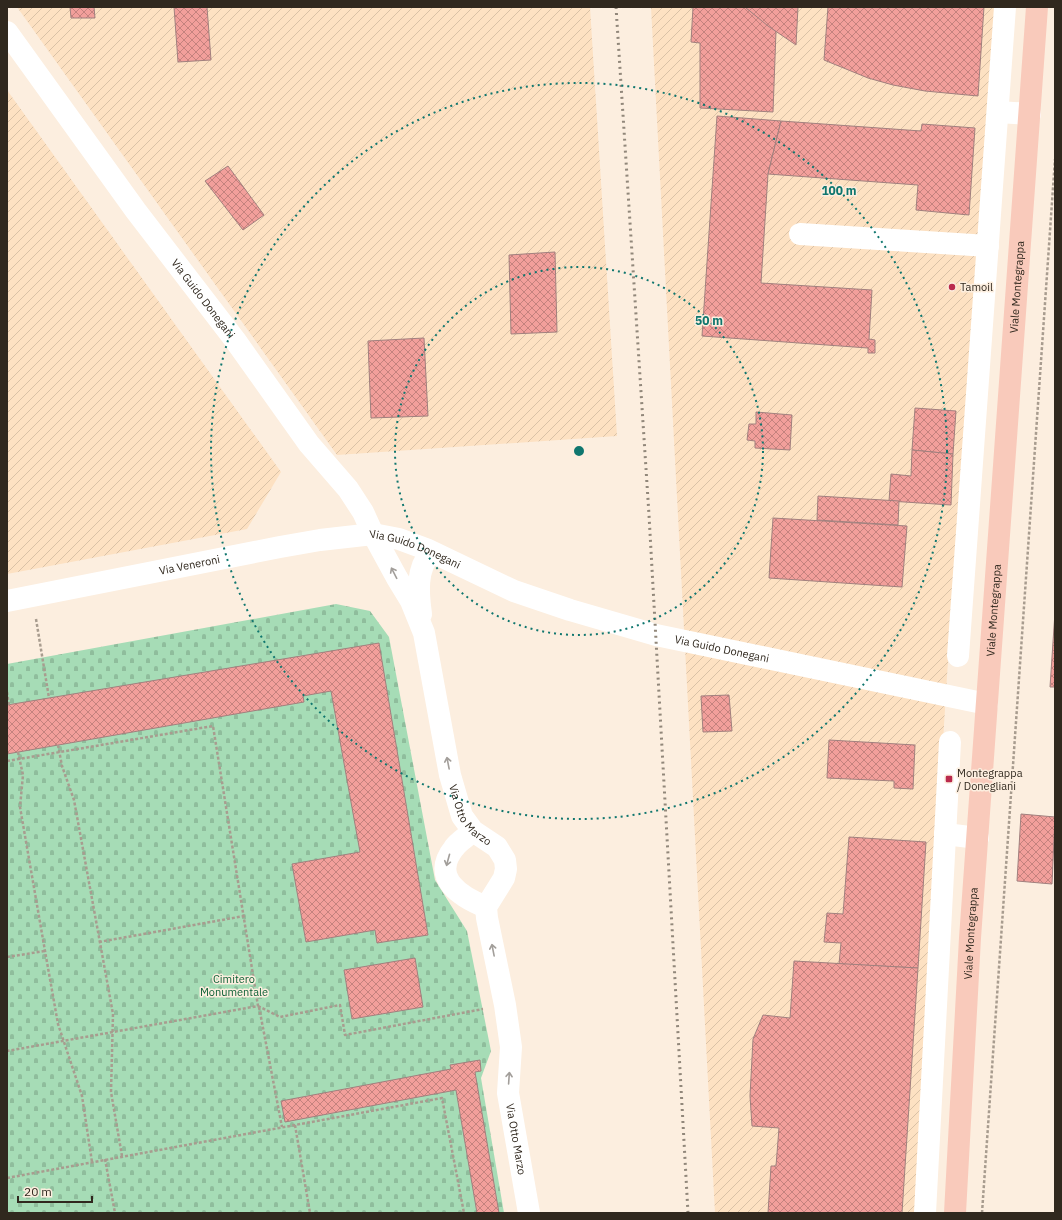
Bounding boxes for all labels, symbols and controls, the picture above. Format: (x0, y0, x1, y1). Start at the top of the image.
text: 100 m (821, 183, 857, 198)
street label: Viale Montegrappa (1007, 240, 1027, 334)
street label: Via Guido Donegani (168, 256, 238, 341)
place label: Tamoil (960, 280, 993, 294)
marker: Tamoil (947, 282, 957, 292)
text: 50 m (695, 313, 723, 328)
centre of rings (572, 444, 586, 458)
street label: Via Guido Donegani (369, 527, 463, 572)
street label: Via Veneroni (158, 552, 221, 578)
street label: Viale Montegrappa (983, 563, 1004, 657)
one-way arrow (390, 567, 397, 579)
street label: Via Guido Donegani (673, 632, 770, 665)
one-way arrow (444, 757, 452, 770)
place label: Montegrappa / Donegliani (957, 766, 1023, 793)
marker: Montegrappa / Donegliani (944, 774, 954, 784)
street label: Via Otto Marzo (446, 783, 494, 848)
one-way arrow (444, 853, 452, 866)
street label: Viale Montegrappa (961, 887, 981, 980)
one-way arrow (488, 944, 496, 957)
park label: Cimitero Monumentale (200, 972, 268, 999)
one-way arrow (505, 1072, 512, 1085)
street label: Via Otto Marzo (503, 1102, 529, 1176)
scale bar (18, 1178, 92, 1204)
text: 20 m (24, 1184, 52, 1199)

